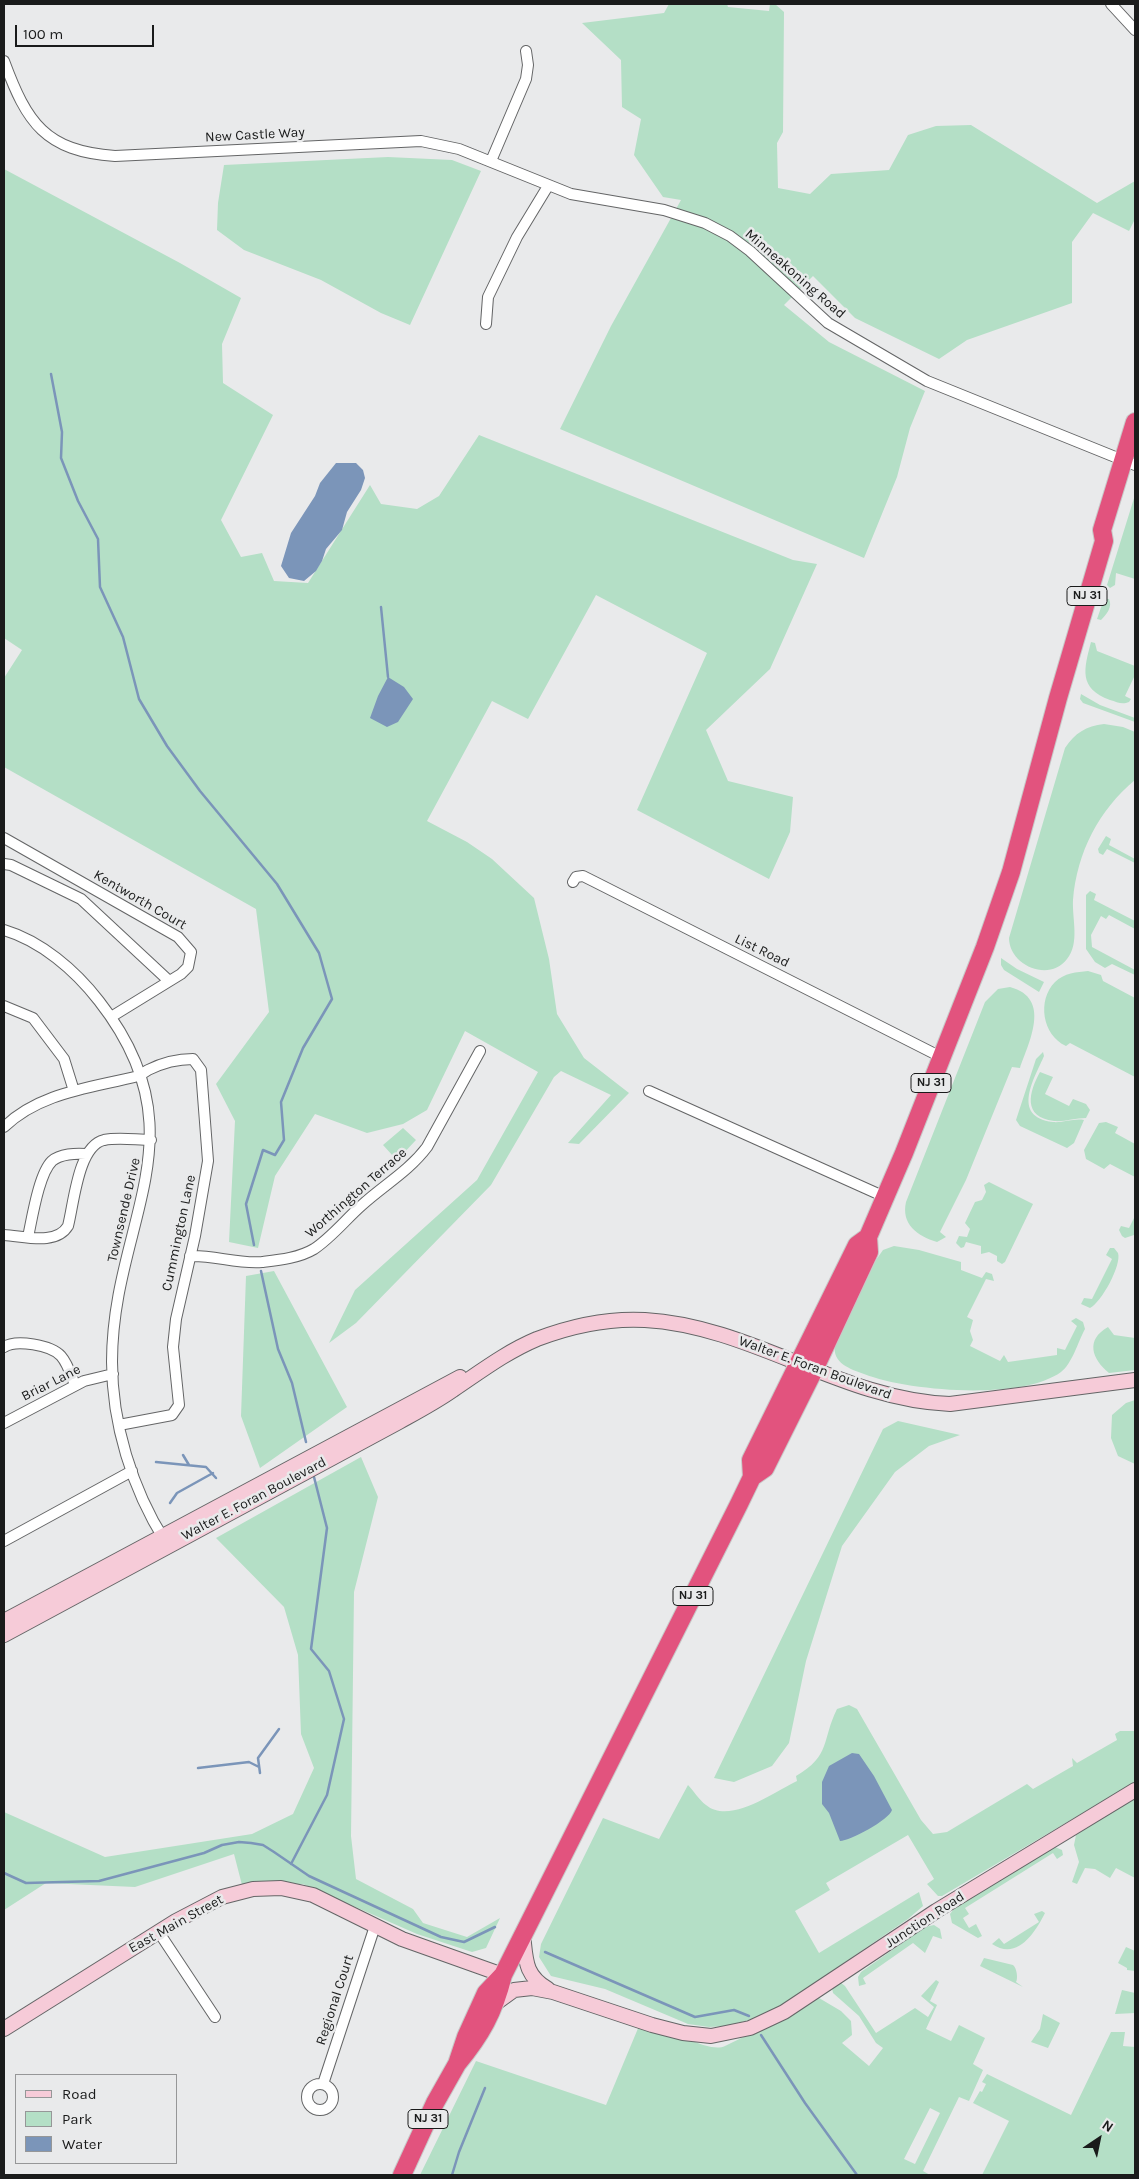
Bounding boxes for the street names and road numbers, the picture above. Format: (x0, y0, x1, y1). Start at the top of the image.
street label: New Castle Way (205, 124, 305, 146)
street label: Minneakoning Road (741, 226, 849, 322)
road number: NJ 31 (1067, 586, 1107, 606)
street label: Kentworth Court (91, 867, 189, 933)
street label: List Road (732, 931, 792, 971)
road number: NJ 31 (911, 1074, 951, 1092)
street label: Worthington Terrace (302, 1144, 410, 1242)
street label: Townsende Drive (104, 1156, 144, 1264)
street label: Cummington Lane (158, 1173, 200, 1293)
street label: Walter E. Foran Boulevard (736, 1333, 894, 1403)
street label: Briar Lane (19, 1361, 83, 1405)
street label: Walter E. Foran Boulevard (179, 1454, 329, 1544)
road number: NJ 31 (673, 1586, 713, 1605)
street label: Junction Road (882, 1888, 968, 1952)
street label: East Main Street (126, 1891, 226, 1957)
street label: Regional Court (312, 1953, 358, 2047)
road number: NJ 31 (408, 2110, 448, 2128)

